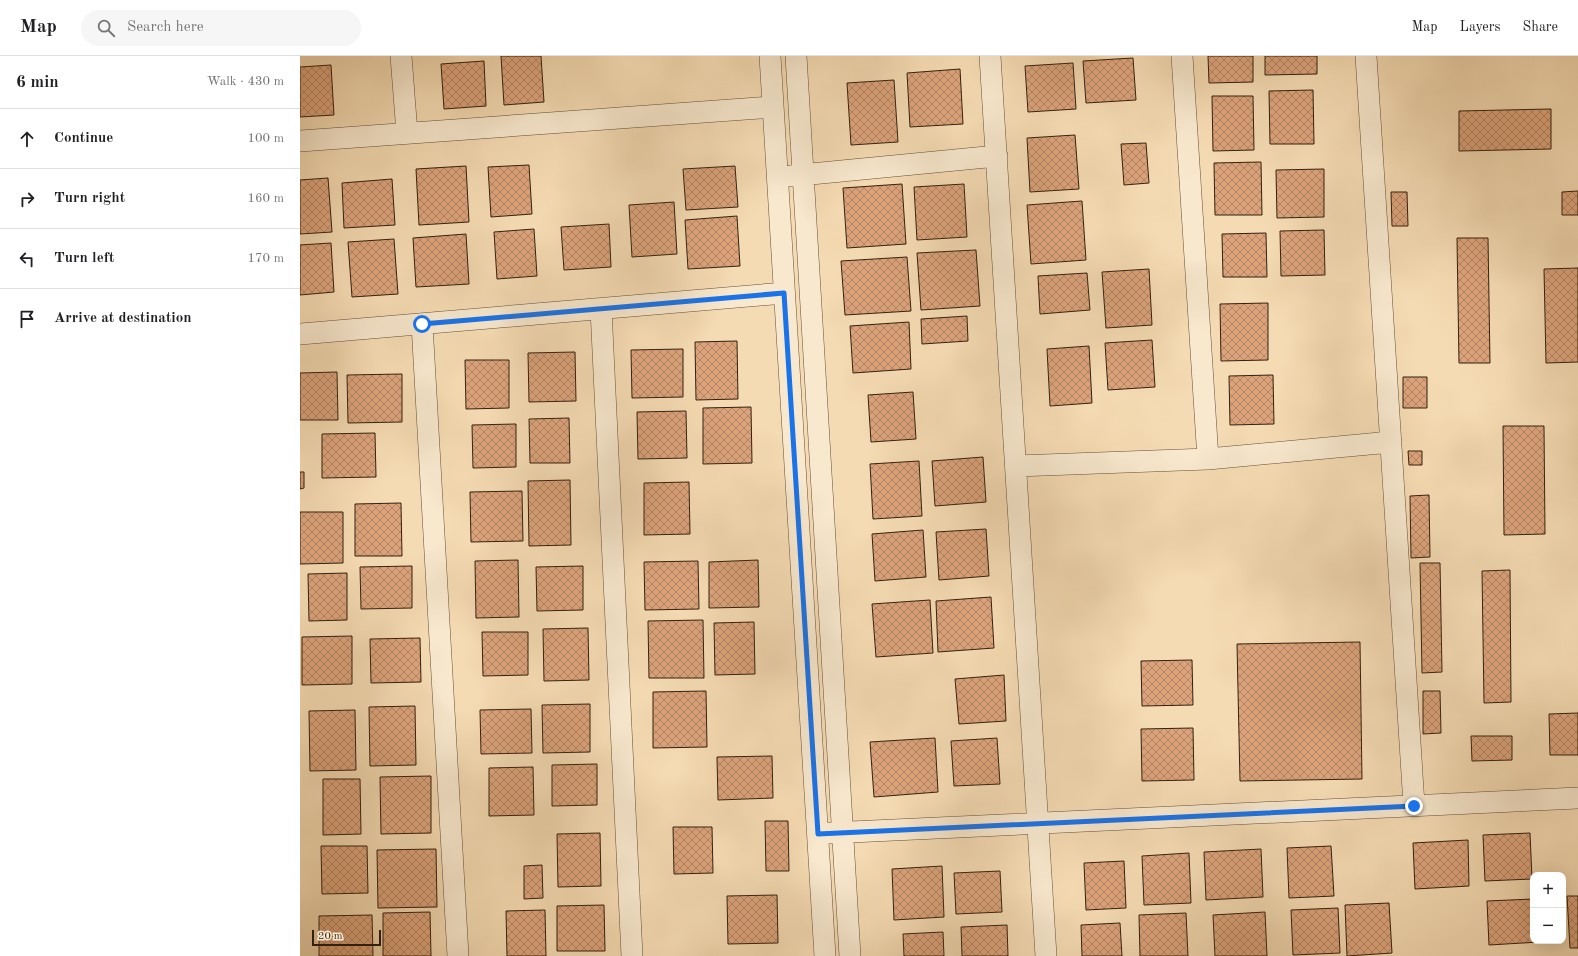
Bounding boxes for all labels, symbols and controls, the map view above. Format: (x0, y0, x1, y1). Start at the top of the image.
search box (81, 10, 361, 46)
icon: search (95, 17, 117, 39)
text: Map (20, 18, 57, 37)
text: Search here (127, 20, 204, 35)
text: Map (1412, 20, 1438, 34)
text: Layers (1460, 20, 1501, 34)
text: Share (1523, 20, 1558, 34)
text: 6 min (16, 74, 59, 91)
text: Walk · 430 m (207, 75, 284, 88)
icon: ahead (16, 128, 38, 150)
text: Continue (54, 131, 113, 146)
text: 100 m (247, 132, 284, 145)
icon: right (16, 188, 38, 210)
text: Turn right (54, 191, 125, 206)
text: 160 m (247, 192, 284, 205)
icon: left (16, 248, 38, 270)
text: Turn left (54, 251, 114, 266)
text: 170 m (247, 252, 284, 265)
icon: arrive (16, 308, 38, 330)
text: Arrive at destination (54, 311, 192, 326)
route start (413, 315, 431, 333)
route end (1405, 797, 1423, 815)
map controls (1530, 872, 1566, 944)
button: + (1530, 872, 1566, 908)
button: − (1530, 908, 1566, 944)
scale bar (312, 928, 381, 947)
text: 20 m (318, 931, 343, 942)

